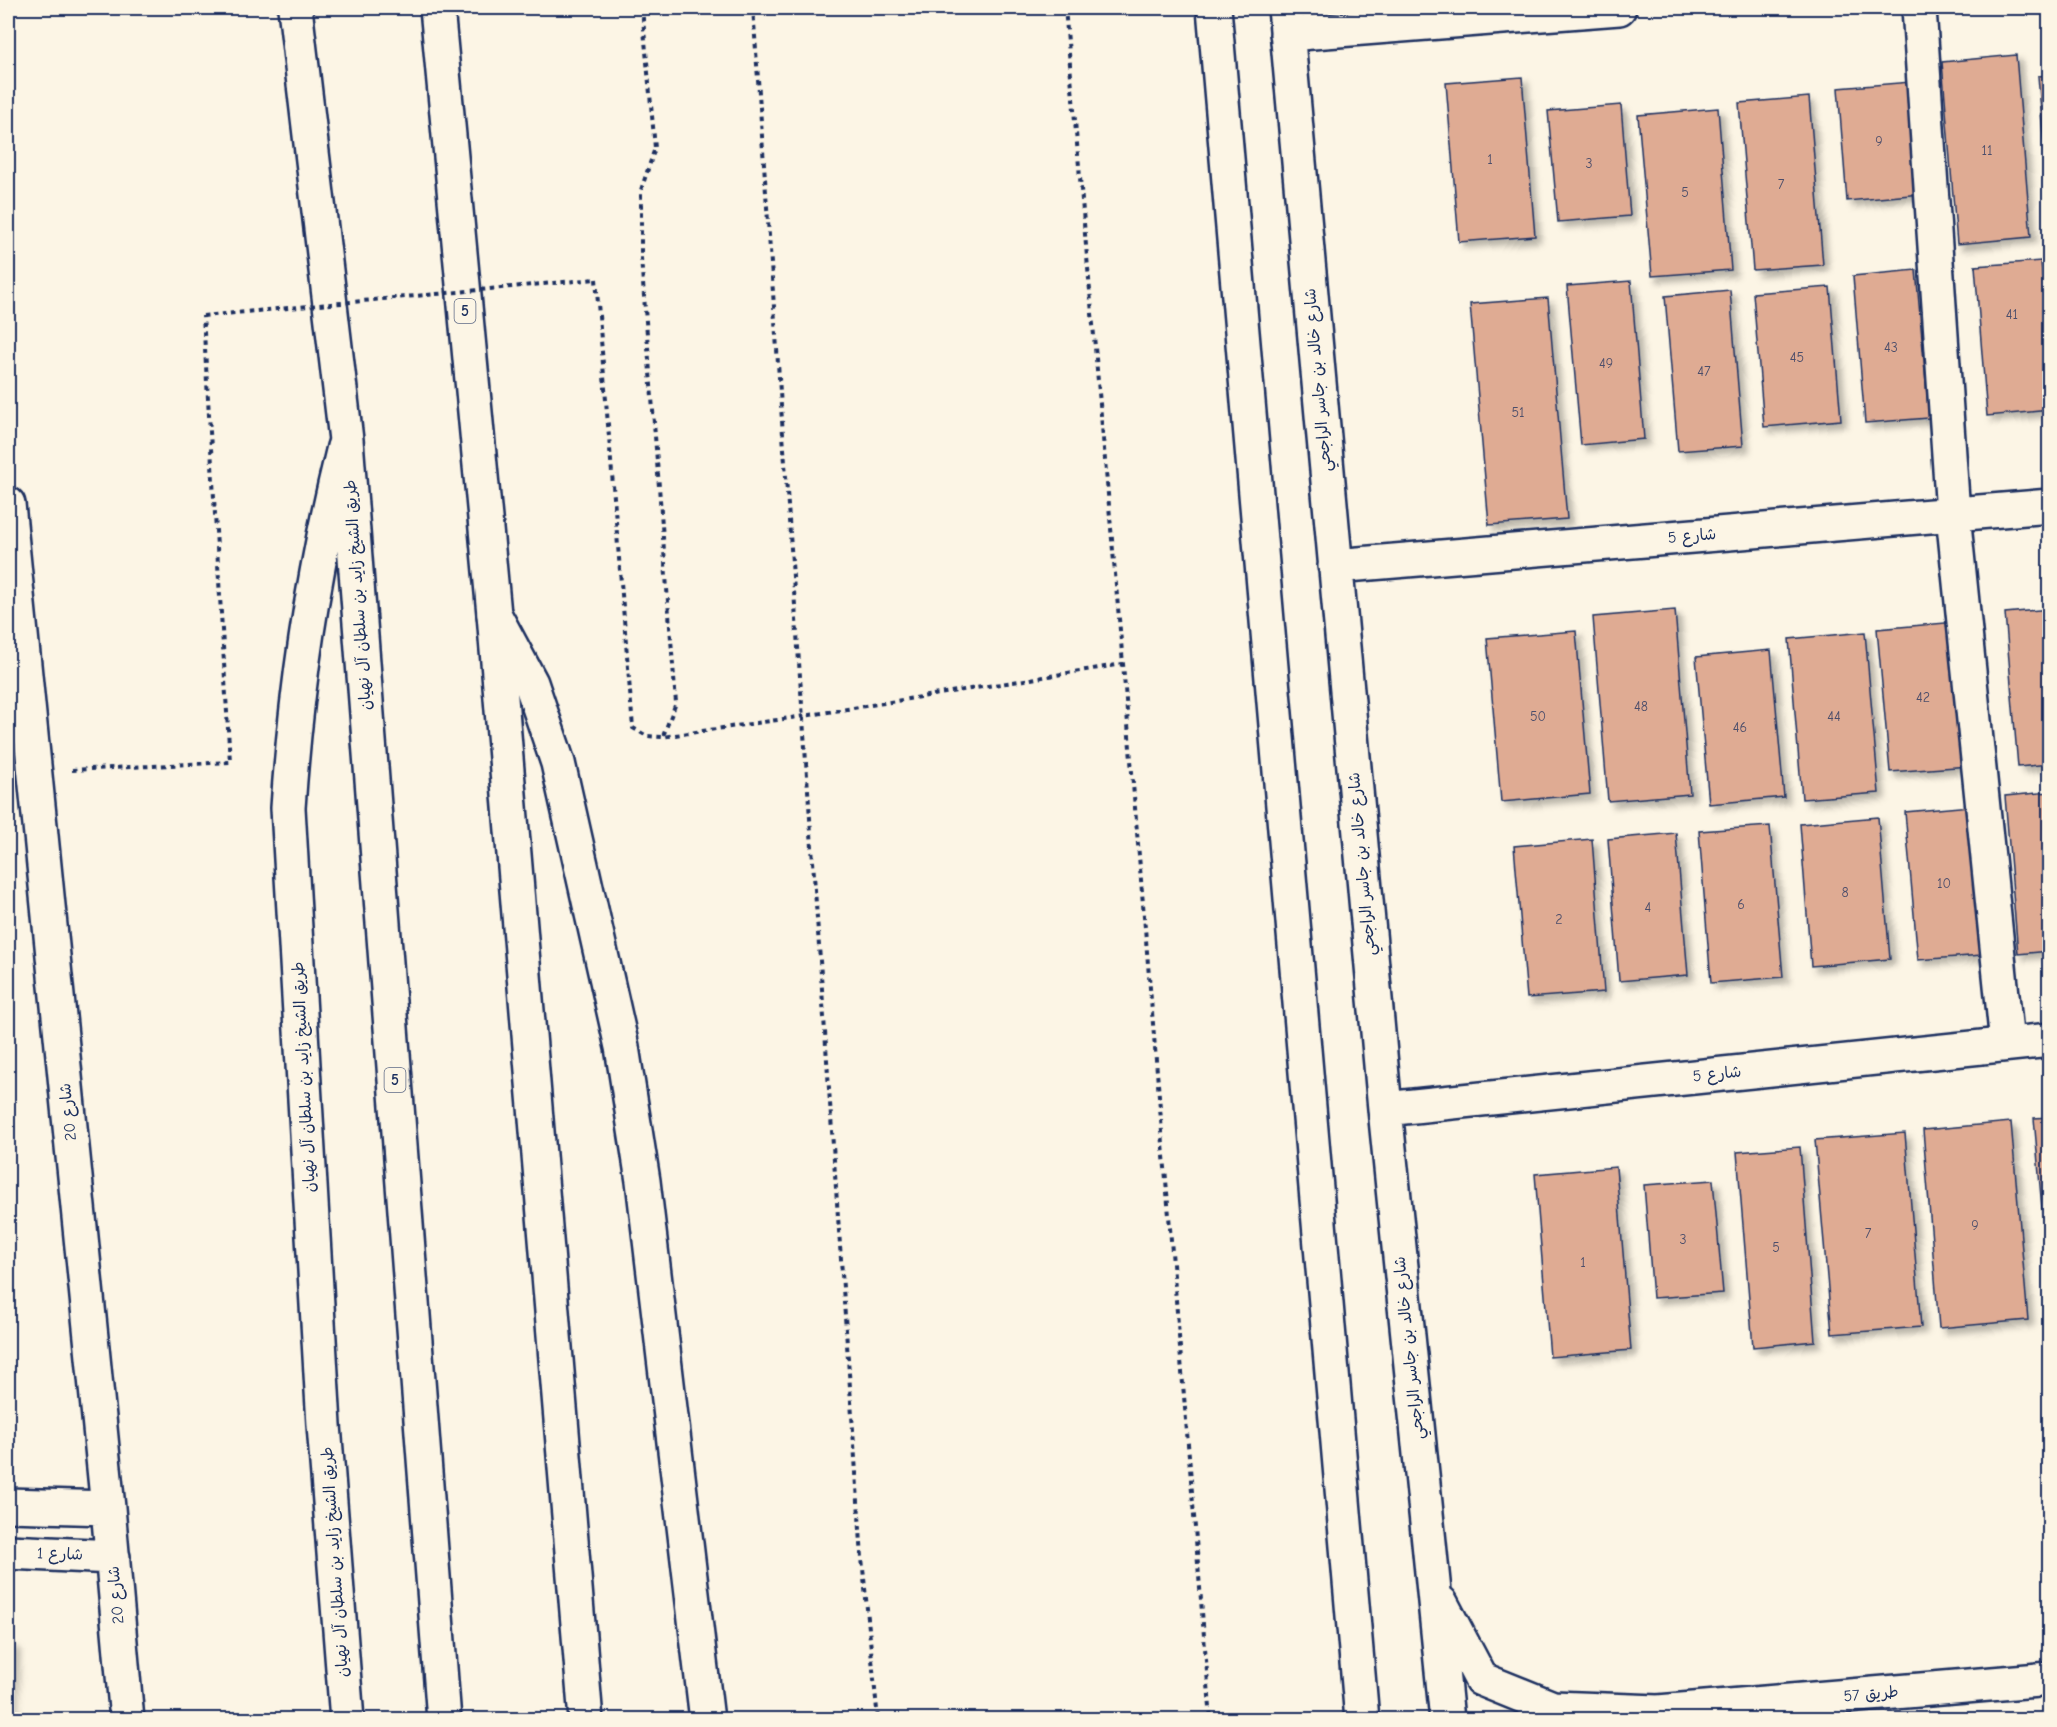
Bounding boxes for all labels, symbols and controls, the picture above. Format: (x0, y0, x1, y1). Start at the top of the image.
house number: 9 (1875, 133, 1883, 150)
house number: 11 (1981, 142, 1993, 159)
house number: 1 (1487, 151, 1493, 168)
house number: 3 (1585, 155, 1593, 172)
house number: 7 (1778, 176, 1785, 193)
house number: 5 (1681, 184, 1689, 201)
street label: شارع خالد بن جاسر الراجحي (1301, 287, 1340, 472)
road number: 5 (454, 299, 476, 323)
house number: 41 (2006, 306, 2018, 323)
house number: 43 (1884, 339, 1898, 356)
house number: 45 (1790, 349, 1804, 366)
house number: 49 (1599, 355, 1613, 372)
house number: 47 (1697, 363, 1711, 380)
house number: 51 (1511, 404, 1525, 421)
street label: طريق الشيخ زايد بن سلطان آل نهيان (341, 479, 376, 711)
street label: شارع 5 (1667, 525, 1717, 549)
house number: 42 (1916, 689, 1930, 706)
house number: 48 (1634, 698, 1648, 715)
house number: 50 (1530, 708, 1546, 725)
house number: 44 (1827, 708, 1841, 725)
house number: 46 (1733, 719, 1747, 736)
street label: شارع خالد بن جاسر الراجحي (1345, 771, 1384, 956)
house number: 10 (1937, 875, 1951, 892)
house number: 8 (1841, 884, 1849, 901)
house number: 6 (1737, 896, 1745, 913)
house number: 4 (1645, 899, 1652, 916)
house number: 2 (1555, 911, 1563, 928)
street label: طريق الشيخ زايد بن سلطان آل نهيان (289, 961, 320, 1193)
street label: شارع 5 (1692, 1063, 1742, 1087)
road number: 5 (384, 1068, 406, 1092)
street label: شارع 20 (56, 1082, 82, 1142)
house number: 9 (1971, 1217, 1979, 1234)
house number: 7 (1865, 1225, 1872, 1242)
house number: 3 (1679, 1231, 1687, 1248)
house number: 5 (1772, 1239, 1780, 1256)
house number: 1 (1580, 1254, 1586, 1271)
street label: شارع خالد بن جاسر الراجحي (1390, 1255, 1433, 1440)
street label: طريق الشيخ زايد بن سلطان آل نهيان (318, 1446, 353, 1678)
street label: شارع 1 (36, 1544, 83, 1566)
street label: شارع 20 (105, 1565, 129, 1625)
street label: طريق 57 (1843, 1683, 1899, 1705)

